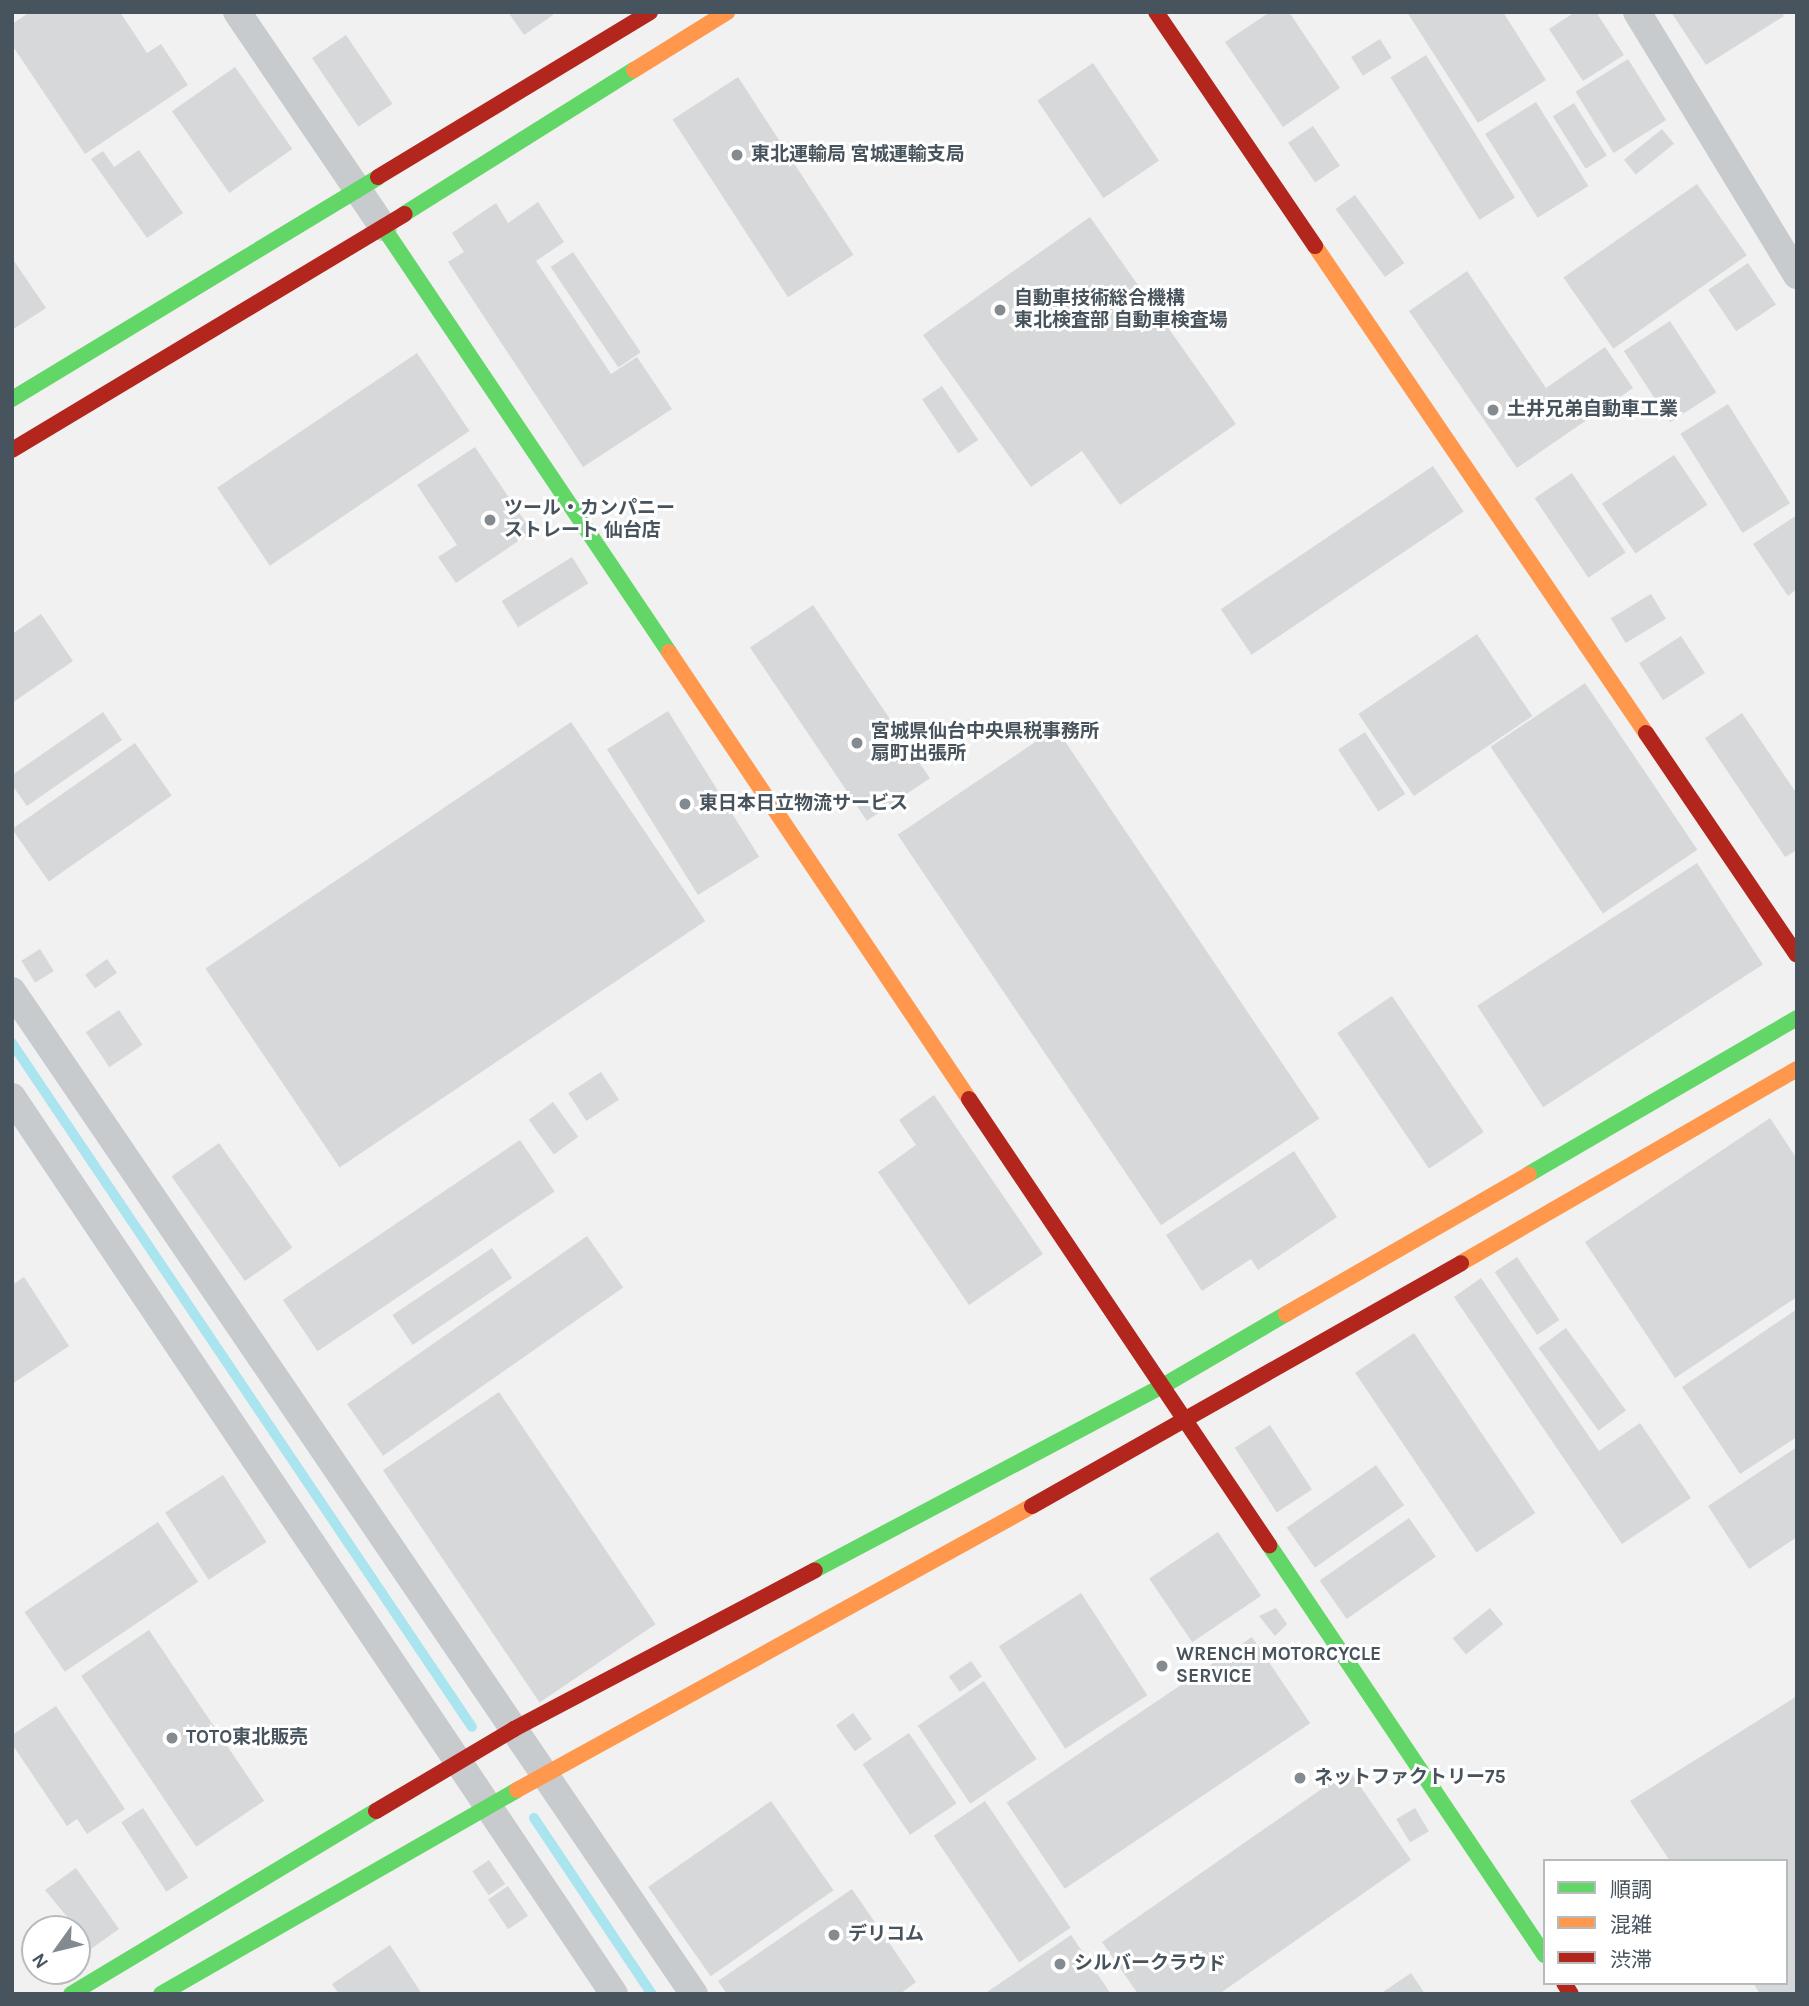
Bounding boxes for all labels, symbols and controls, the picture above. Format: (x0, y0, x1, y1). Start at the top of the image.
place label: 東北運輸局 宮城運輸支局 (751, 144, 965, 166)
marker: 東北運輸局 宮城運輸支局 (729, 147, 745, 163)
place label: 自動車技術総合機構 東北検査部 自動車検査場 (1014, 288, 1228, 332)
marker: 自動車技術総合機構 東北検査部 自動車検査場 (992, 302, 1008, 318)
place label: 土井兄弟自動車工業 (1507, 399, 1678, 421)
marker: 土井兄弟自動車工業 (1485, 402, 1501, 418)
place label: ツール・カンパニー ストレート 仙台店 (504, 498, 675, 542)
marker: ツール・カンパニー ストレート 仙台店 (482, 512, 498, 528)
place label: 宮城県仙台中央県税事務所 扇町出張所 (871, 721, 1099, 765)
marker: 宮城県仙台中央県税事務所 扇町出張所 (849, 735, 865, 751)
place label: 東日本日立物流サービス (699, 793, 908, 815)
marker: 東日本日立物流サービス (677, 796, 693, 812)
place label: WRENCH MOTORCYCLE SERVICE (1176, 1644, 1381, 1688)
marker: WRENCH MOTORCYCLE SERVICE (1154, 1658, 1170, 1674)
place label: TOTO東北販売 (186, 1727, 308, 1749)
marker: TOTO東北販売 (164, 1730, 180, 1746)
place label: ネットファクトリー75 (1314, 1767, 1506, 1789)
marker: ネットファクトリー75 (1292, 1770, 1308, 1786)
legend (1543, 1859, 1788, 1985)
text: 順調 (1610, 1878, 1652, 1902)
text: 混雑 (1610, 1913, 1652, 1937)
north arrow (21, 1915, 91, 1985)
place label: デリコム (848, 1924, 924, 1946)
marker: デリコム (826, 1927, 842, 1943)
text: 渋滞 (1610, 1948, 1652, 1972)
text: N (27, 1949, 53, 1972)
place label: シルバークラウド (1074, 1953, 1226, 1975)
marker: シルバークラウド (1052, 1956, 1068, 1972)

